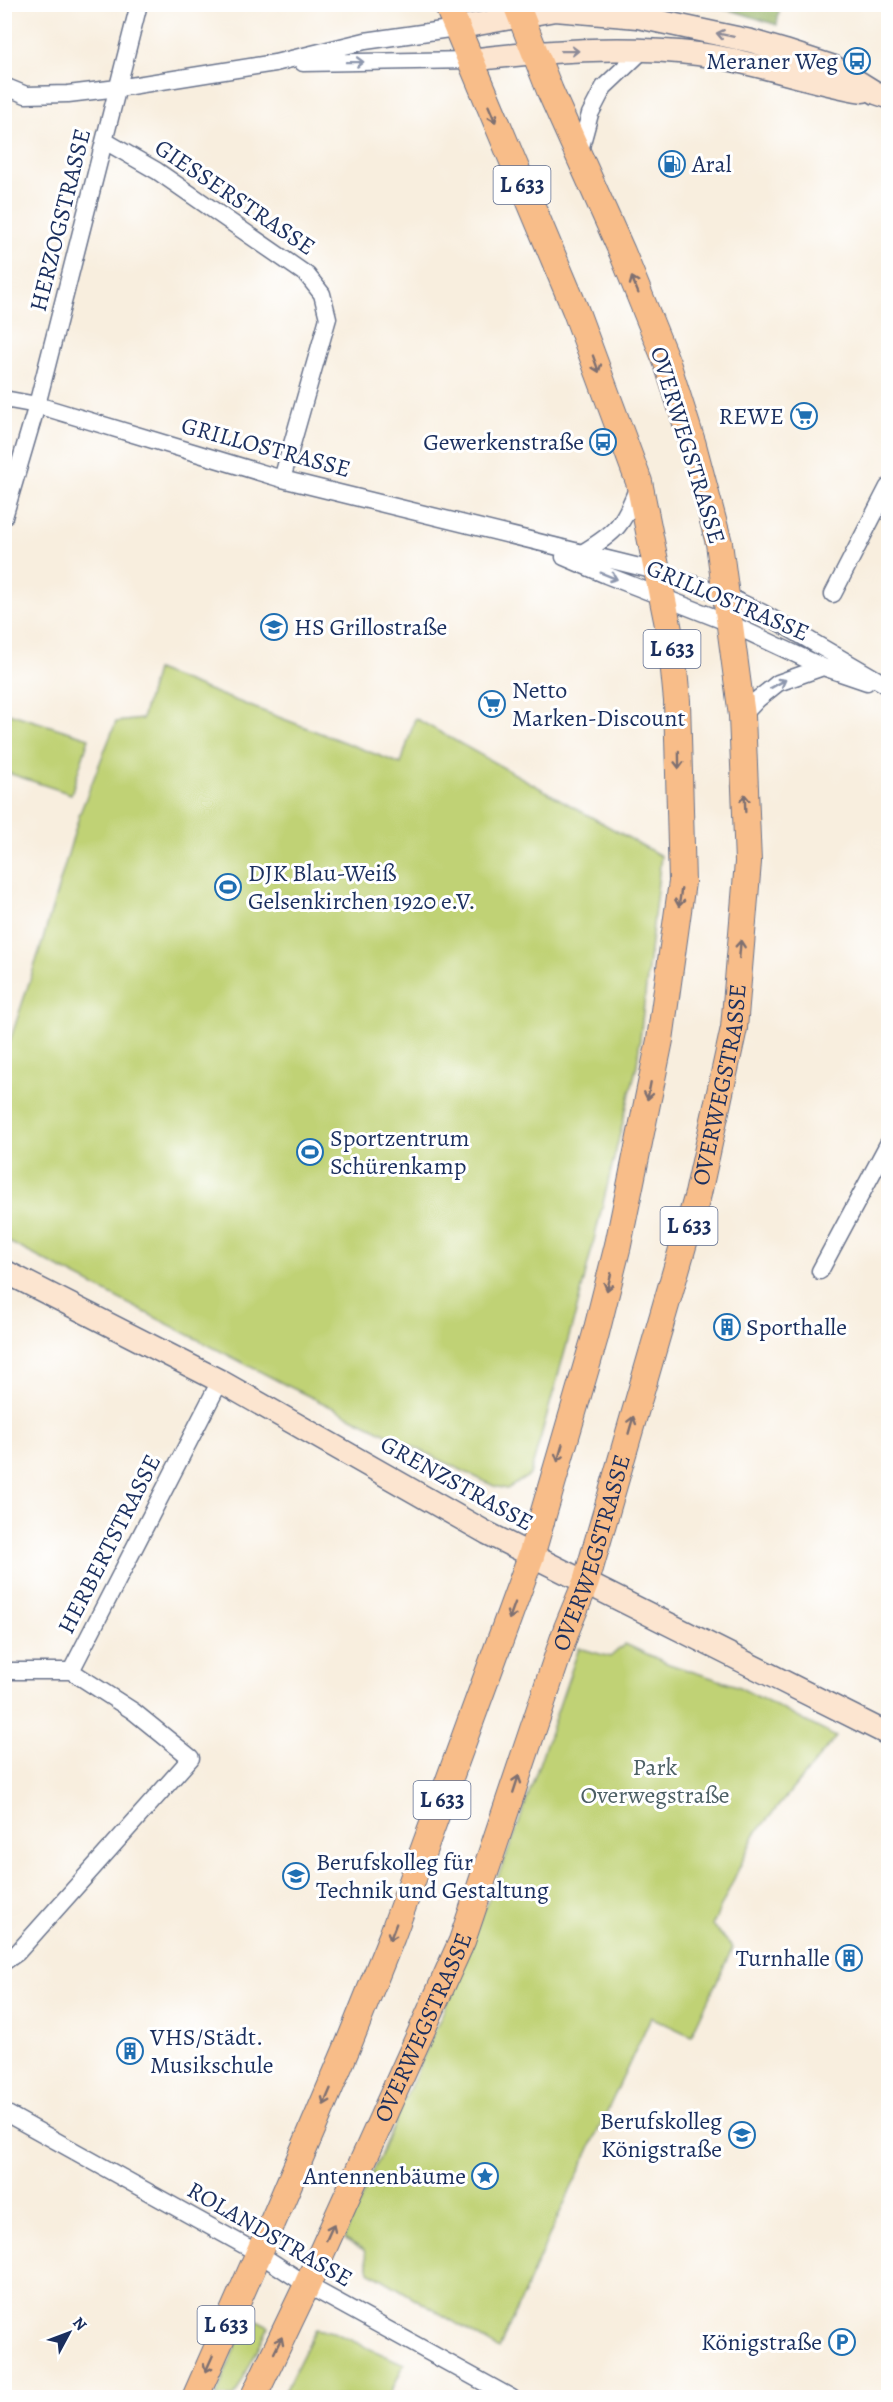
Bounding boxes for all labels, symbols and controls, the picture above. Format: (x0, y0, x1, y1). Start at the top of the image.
one-way arrow (715, 29, 735, 40)
one-way arrow (559, 45, 579, 57)
place label: Meraner Weg (706, 45, 838, 77)
bus stop icon: Meraner Weg (842, 46, 872, 76)
one-way arrow (344, 56, 364, 68)
one-way arrow (487, 105, 499, 123)
street label: HERZOGSTRASSE (22, 125, 98, 315)
street label: GIESSERSTRASSE (148, 131, 322, 263)
place label: Aral (691, 148, 732, 180)
fuel station icon: Aral (657, 149, 687, 179)
road number: L 633 (494, 166, 550, 204)
one-way arrow (629, 276, 640, 295)
street label: OVERWEGSTRASSE (643, 342, 733, 548)
one-way arrow (591, 354, 602, 373)
place label: REWE (719, 400, 784, 432)
supermarket icon: REWE (789, 401, 819, 431)
street label: GRILLOSTRASSE (178, 409, 354, 485)
place label: Gewerkenstraße (423, 426, 584, 458)
bus stop icon: Gewerkenstraße (588, 427, 618, 457)
street label: GRILLOSTRASSE (642, 551, 814, 649)
one-way arrow (599, 571, 617, 582)
place label: HS Grillostraße (294, 611, 447, 643)
school or university icon: HS Grillostraße (259, 612, 289, 642)
road number: L 633 (644, 630, 700, 668)
place label: Netto Marken-Discount (512, 674, 685, 734)
one-way arrow (769, 678, 786, 690)
supermarket icon: Netto Marken-Discount (477, 689, 507, 719)
one-way arrow (673, 749, 685, 769)
one-way arrow (740, 794, 751, 814)
place label: DJK Blau-Weiß Gelsenkirchen 1920 e.V. (248, 857, 476, 917)
sports icon: DJK Blau-Weiß Gelsenkirchen 1920 e.V. (213, 872, 243, 902)
one-way arrow (674, 888, 685, 908)
one-way arrow (735, 940, 746, 960)
street label: OVERWEGSTRASSE (684, 982, 754, 1188)
one-way arrow (643, 1081, 654, 1100)
place label: Sportzentrum Schürenkamp (330, 1122, 469, 1182)
sports icon: Sportzentrum Schürenkamp (295, 1137, 325, 1167)
road number: L 633 (660, 1207, 718, 1245)
one-way arrow (602, 1272, 614, 1291)
place label: Sporthalle (746, 1311, 847, 1343)
building icon: Sporthalle (712, 1312, 742, 1342)
one-way arrow (626, 1415, 637, 1434)
street label: GRENZSTRASSE (375, 1428, 539, 1538)
one-way arrow (554, 1443, 565, 1462)
street label: HERBERTSTRASSE (50, 1449, 168, 1639)
street label: OVERWEGSTRASSE (544, 1451, 638, 1655)
one-way arrow (506, 1601, 517, 1620)
park label: Park Overwegstraße (580, 1751, 730, 1811)
one-way arrow (511, 1775, 522, 1794)
road number: L 633 (414, 1781, 470, 1819)
place label: Berufskolleg für Technik und Gestaltung (316, 1846, 549, 1906)
school or university icon: Berufskolleg für Technik und Gestaltung (281, 1861, 311, 1891)
one-way arrow (387, 1922, 398, 1940)
street label: OVERWEGSTRASSE (366, 1928, 480, 2127)
place label: Turnhalle (736, 1942, 830, 1974)
building icon: Turnhalle (834, 1943, 864, 1973)
place label: VHS/Städt. Musikschule (149, 2021, 273, 2081)
building icon: VHS/Städt. Musikschule (115, 2036, 145, 2066)
one-way arrow (320, 2088, 331, 2106)
place label: Berufskolleg Königstraße (600, 2105, 722, 2165)
school or university icon: Berufskolleg Königstraße (727, 2120, 757, 2150)
place label: Antennenbäume (302, 2160, 466, 2192)
place icon: Antennenbäume (470, 2161, 500, 2191)
street label: ROLANDSTRASSE (181, 2174, 359, 2294)
one-way arrow (325, 2223, 337, 2241)
north arrow (39, 2303, 99, 2363)
road number: L 633 (198, 2306, 254, 2344)
text: N (67, 2312, 92, 2336)
place label: Königstraße (701, 2326, 822, 2358)
parking icon: Königstraße (827, 2327, 857, 2357)
one-way arrow (273, 2336, 285, 2354)
one-way arrow (203, 2354, 214, 2373)

